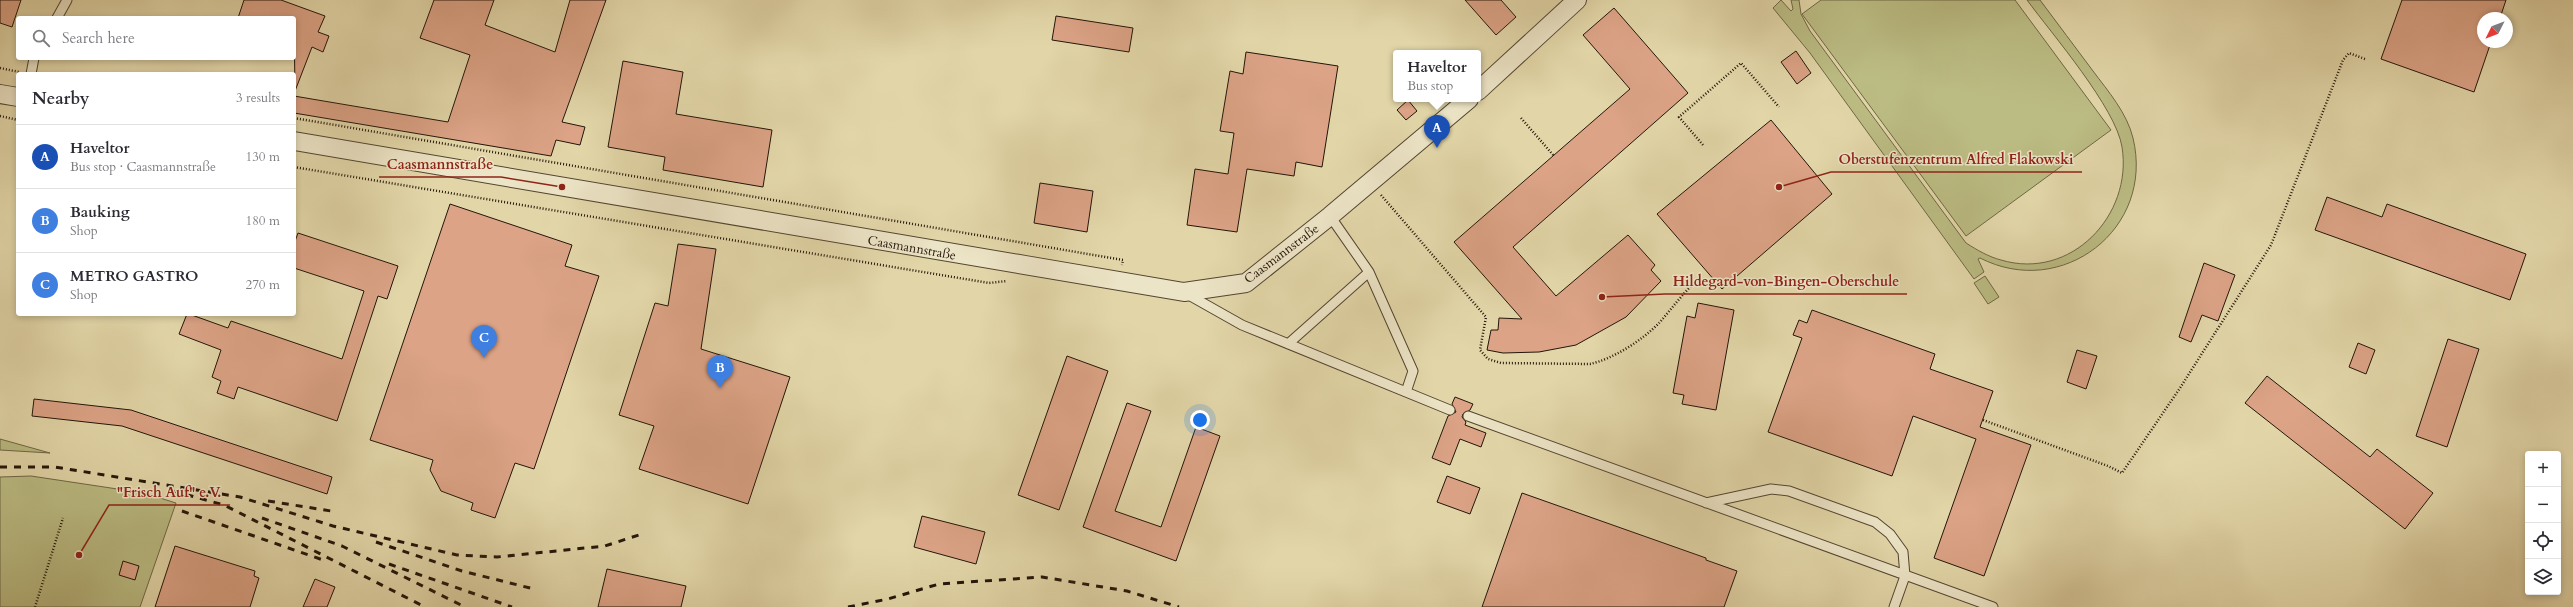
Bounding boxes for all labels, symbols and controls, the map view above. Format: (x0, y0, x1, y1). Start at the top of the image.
north arrow (2477, 12, 2513, 48)
search box (16, 16, 296, 60)
icon: search (30, 27, 52, 49)
text: Search here (62, 28, 135, 48)
popup (1393, 50, 1481, 102)
text: Haveltor (1407, 57, 1467, 77)
text: Bus stop (1407, 77, 1453, 95)
text: Nearby (32, 87, 89, 110)
text: 3 results (236, 89, 280, 107)
pin: A (1424, 115, 1450, 148)
text: Haveltor (70, 138, 130, 158)
callout: Oberstufenzentrum Alfred Flakowski (1831, 146, 2082, 172)
text: A (40, 148, 50, 166)
text: 130 m (246, 148, 280, 166)
text: Oberstufenzentrum Alfred Flakowski (1839, 150, 2074, 169)
callout: Caasmannstraße (379, 151, 501, 177)
text: Caasmannstraße (387, 155, 493, 174)
text: Bus stop · Caasmannstraße (70, 158, 216, 176)
text: Bauking (70, 202, 130, 222)
text: B (40, 212, 50, 230)
text: 180 m (246, 212, 280, 230)
street label: Caasmannstraße (1240, 220, 1323, 288)
text: Shop (70, 222, 98, 240)
street label: Caasmannstraße (866, 231, 957, 265)
text: METRO GASTRO (70, 266, 198, 286)
callout: Hildegard-von-Bingen-Oberschule (1665, 268, 1907, 294)
text: Hildegard-von-Bingen-Oberschule (1673, 272, 1899, 291)
text: C (40, 276, 50, 294)
text: 270 m (246, 276, 280, 294)
text: Shop (70, 286, 98, 304)
pin: C (471, 325, 497, 358)
pin: B (707, 355, 733, 388)
your location (1190, 410, 1210, 430)
map controls (2525, 451, 2561, 595)
button: + (2525, 451, 2561, 487)
callout: "Frisch Auf" e.V. (109, 479, 230, 505)
text: "Frisch Auf" e.V. (117, 483, 221, 502)
button: − (2525, 487, 2561, 523)
button: locate (2525, 523, 2561, 559)
button: layers (2525, 559, 2561, 595)

